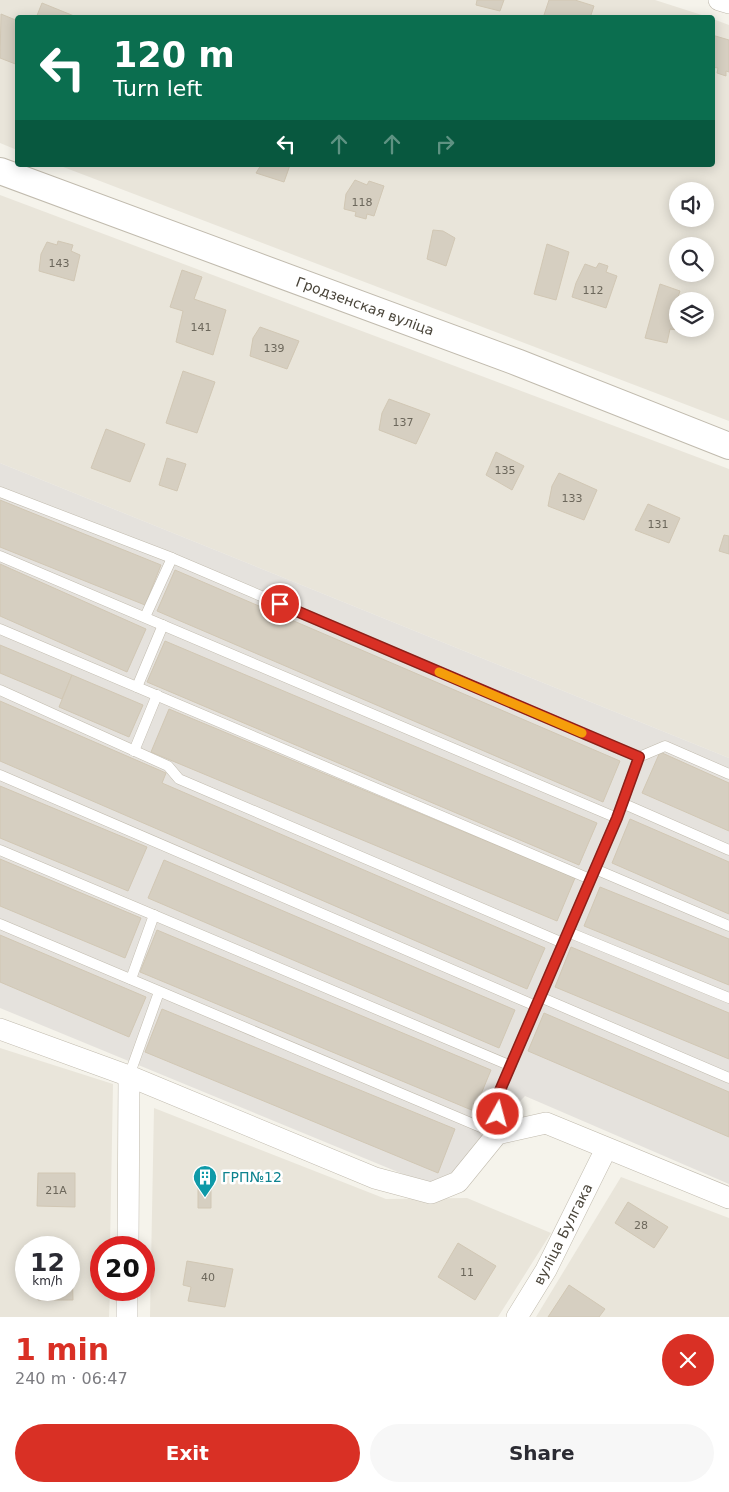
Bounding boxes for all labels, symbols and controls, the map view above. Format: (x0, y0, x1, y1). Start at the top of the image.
icon: left (30, 35, 95, 100)
text: 120 m (113, 35, 235, 75)
text: Turn left (113, 76, 202, 101)
icon: left (272, 130, 300, 158)
icon: ahead (325, 130, 353, 158)
icon: ahead (378, 130, 406, 158)
icon: right (431, 130, 459, 158)
map controls (669, 182, 714, 337)
button: sound (669, 182, 714, 227)
house number: 118 (352, 196, 373, 209)
button: search (669, 237, 714, 282)
house number: 143 (49, 257, 70, 270)
street label: Гродзенская вуліца (294, 274, 436, 338)
house number: 112 (583, 284, 604, 297)
button: layers (669, 292, 714, 337)
house number: 141 (191, 321, 212, 334)
house number: 139 (264, 342, 285, 355)
house number: 137 (393, 416, 414, 429)
house number: 135 (495, 464, 516, 477)
house number: 133 (562, 492, 583, 505)
house number: 131 (648, 518, 669, 531)
pin (259, 583, 301, 625)
icon: arrive (266, 590, 294, 618)
position arrow (471, 1087, 523, 1139)
building icon: ГРП№12 (192, 1164, 218, 1198)
place label: ГРП№12 (222, 1169, 282, 1185)
street label: вуліца Булгака (531, 1181, 595, 1287)
house number: 21А (45, 1184, 67, 1197)
house number: 28 (634, 1219, 648, 1232)
speed limit sign: 20 (90, 1236, 155, 1301)
text: 12 (30, 1248, 65, 1277)
house number: 11 (460, 1266, 474, 1279)
house number: 40 (201, 1271, 215, 1284)
text: km/h (32, 1274, 63, 1288)
text: 1 min (15, 1332, 109, 1367)
button: close (662, 1334, 714, 1386)
text: 240 m · 06:47 (15, 1369, 128, 1388)
button: Exit (15, 1424, 360, 1482)
button: Share (370, 1424, 714, 1482)

